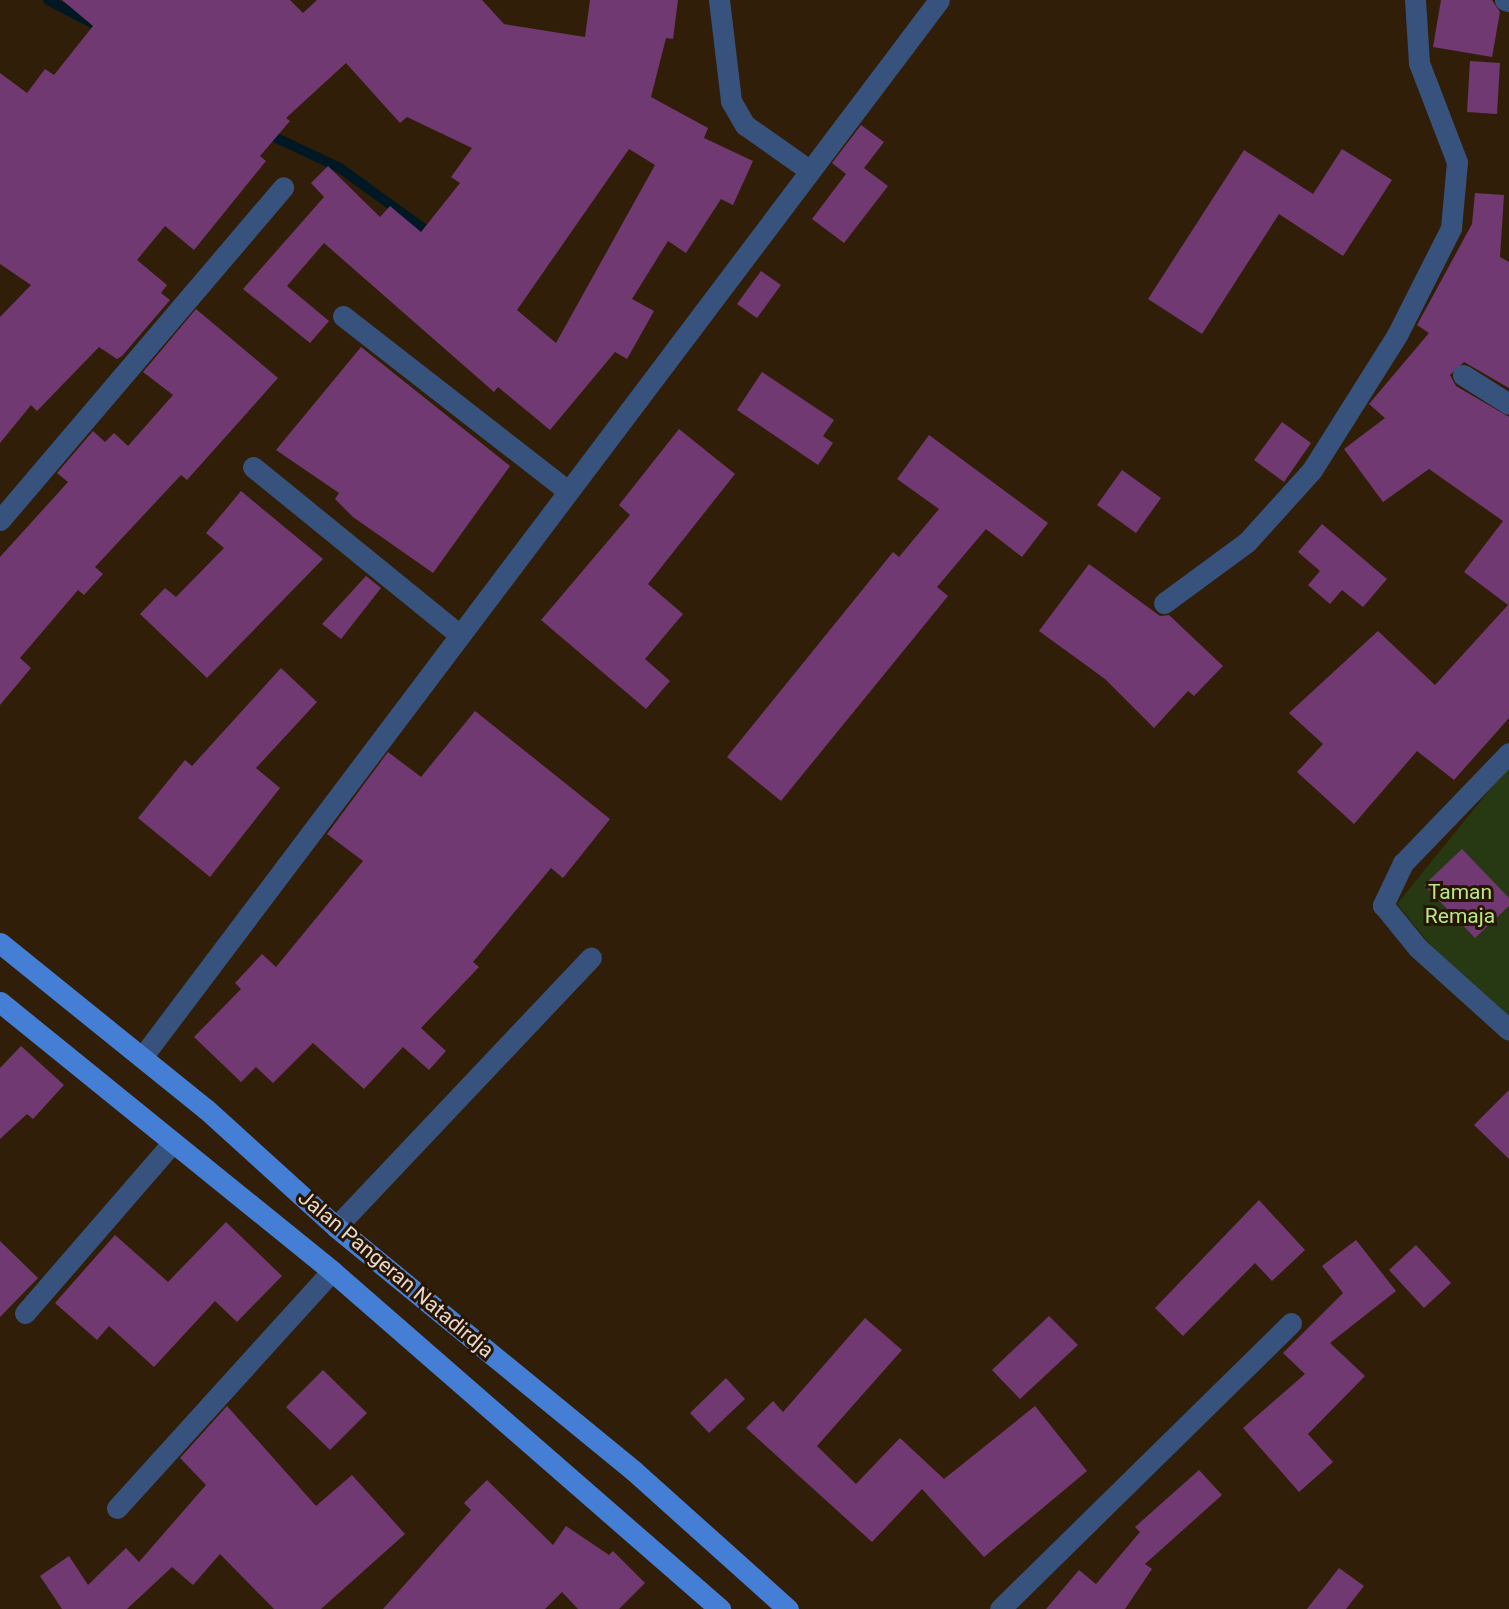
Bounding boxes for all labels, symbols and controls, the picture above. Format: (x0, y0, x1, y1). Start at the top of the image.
park label: Taman Remaja (1425, 879, 1495, 929)
street label: Jalan Pangeran Natadirdja (293, 1185, 499, 1363)

